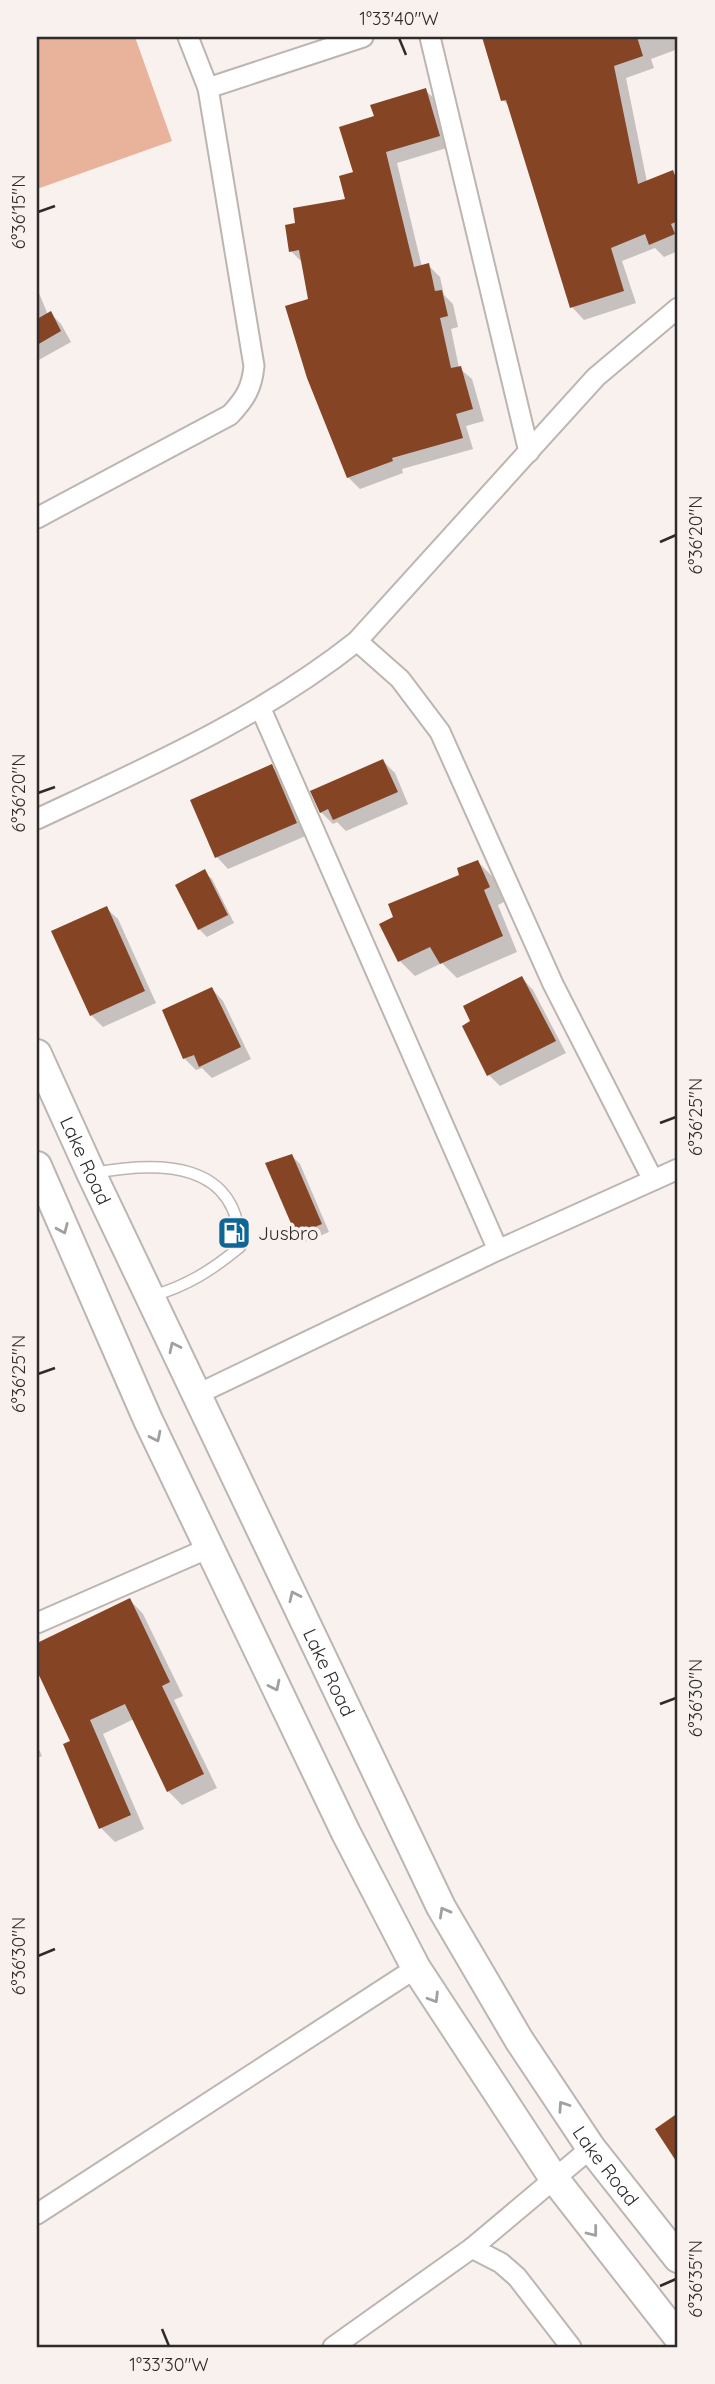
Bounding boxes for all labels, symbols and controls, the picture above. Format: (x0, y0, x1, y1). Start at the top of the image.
text: 1°33'40"W (359, 7, 439, 30)
text: 6°36'15"N (7, 175, 30, 249)
text: 6°36'20"N (684, 496, 707, 574)
text: 6°36'20"N (7, 754, 30, 832)
text: 6°36'25"N (684, 1078, 707, 1156)
street label: Lake Road (55, 1113, 116, 1208)
fuel station icon: Jusbro (215, 1214, 253, 1252)
place label: Jusbro (258, 1221, 318, 1245)
one-way arrow (55, 1222, 69, 1234)
text: 6°36'25"N (7, 1335, 30, 1413)
one-way arrow (169, 1342, 183, 1354)
one-way arrow (147, 1430, 161, 1442)
one-way arrow (288, 1591, 302, 1603)
street label: Lake Road (298, 1625, 360, 1720)
text: 6°36'30"N (684, 1659, 707, 1737)
one-way arrow (267, 1679, 281, 1691)
one-way arrow (439, 1907, 452, 1919)
text: 6°36'30"N (7, 1917, 30, 1995)
one-way arrow (426, 1990, 439, 2003)
one-way arrow (559, 2101, 571, 2114)
street label: Lake Road (568, 2121, 644, 2211)
one-way arrow (585, 2224, 598, 2237)
text: 6°36'35"N (684, 2240, 707, 2318)
text: 1°33'30"W (129, 2353, 209, 2376)

